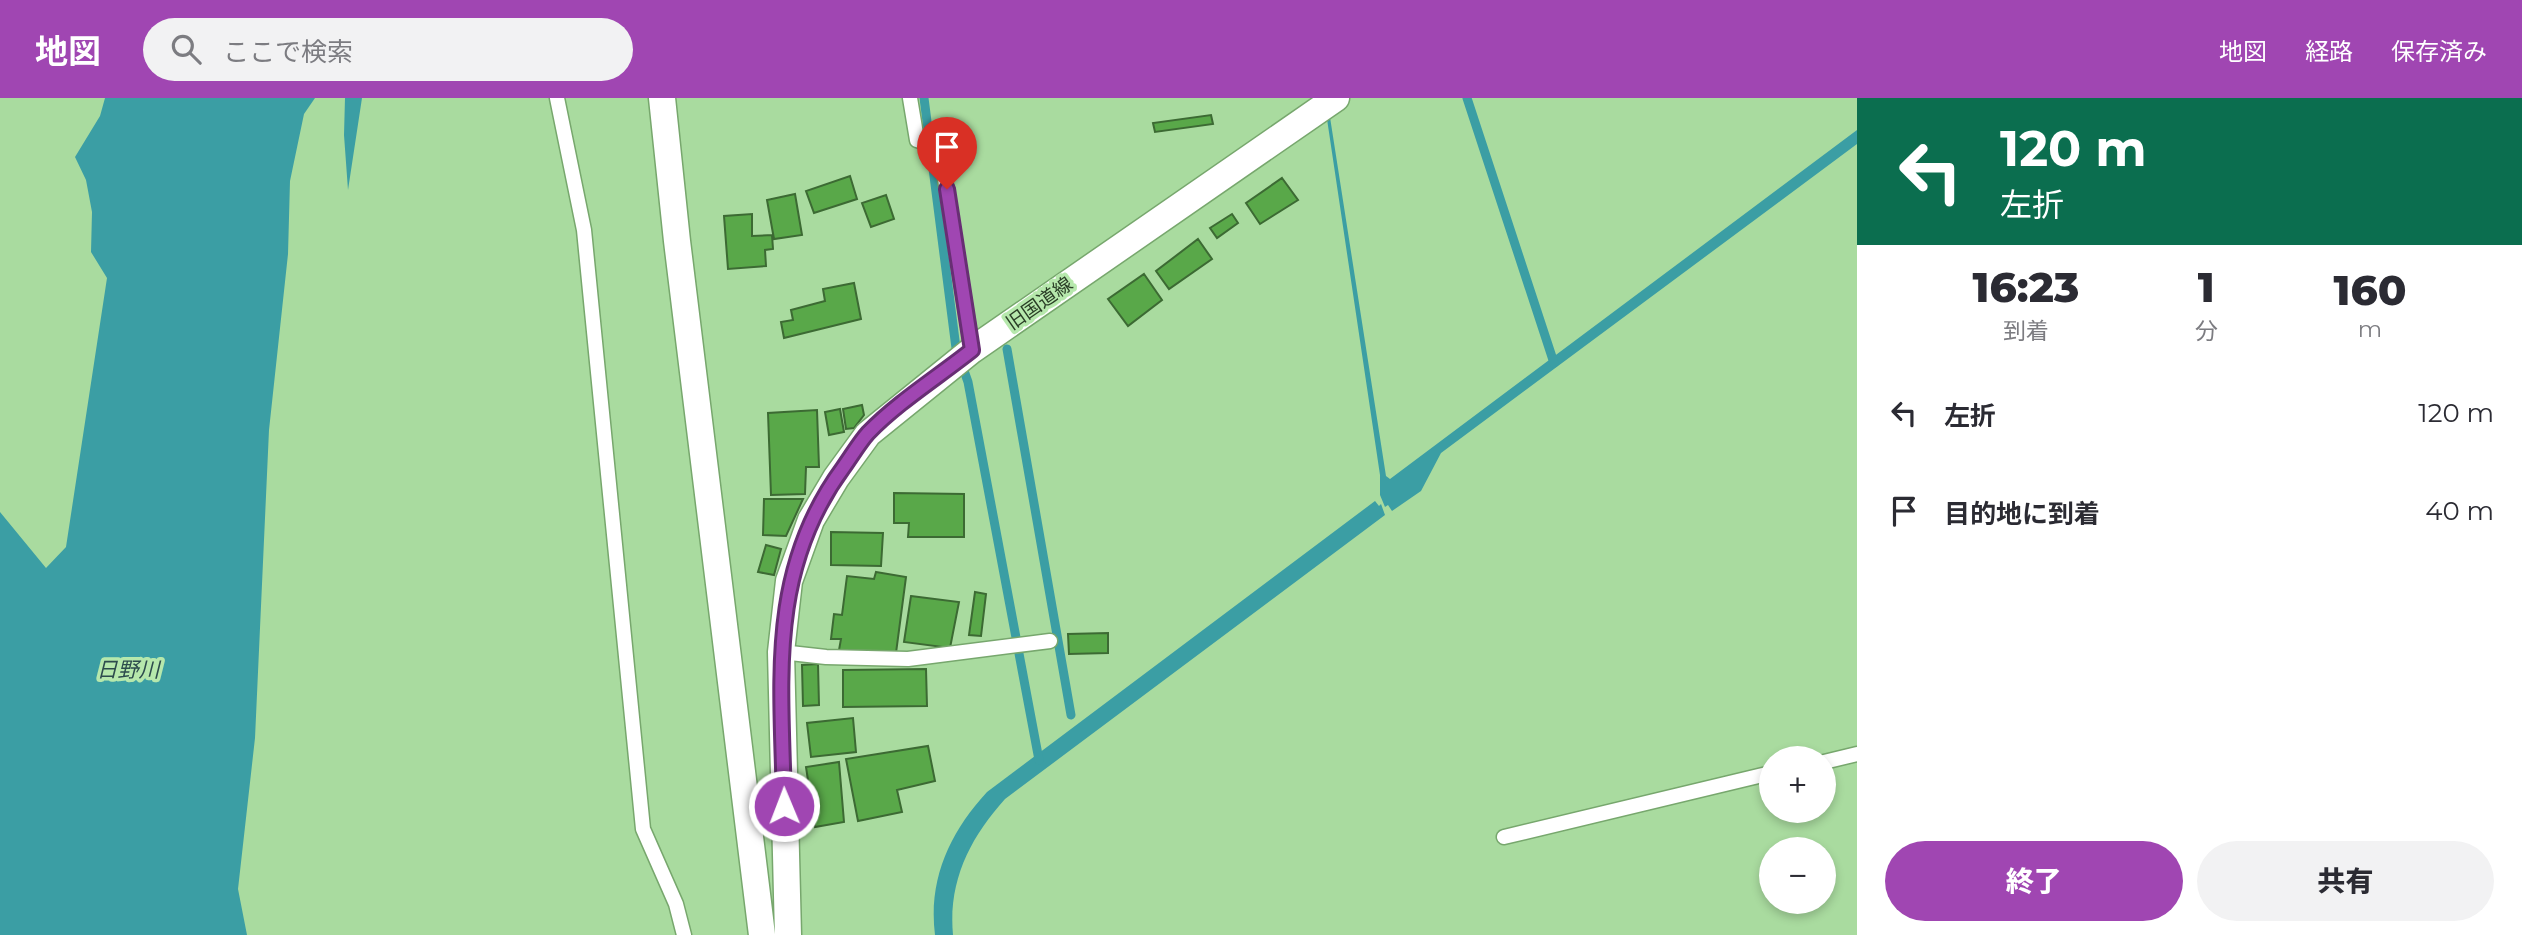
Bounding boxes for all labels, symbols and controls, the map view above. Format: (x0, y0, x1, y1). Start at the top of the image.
search box (143, 18, 633, 81)
icon: search (167, 30, 205, 68)
text: 地図 (35, 31, 101, 71)
text: ここで検索 (223, 36, 353, 68)
text: 地図 (2219, 37, 2267, 66)
text: 経路 (2305, 37, 2353, 66)
text: 保存済み (2391, 37, 2487, 66)
pin (917, 117, 977, 189)
text: 120 m (2000, 119, 2147, 178)
icon: left (1885, 126, 1976, 217)
icon: arrive (928, 128, 966, 166)
text: 左折 (2000, 185, 2064, 224)
text: 16:23 (1973, 261, 2079, 313)
text: 1 (2198, 261, 2215, 313)
text: 160 (2333, 264, 2406, 316)
street label: 旧国道線 (1002, 272, 1077, 335)
text: m (2358, 315, 2382, 343)
text: 到着 (2003, 317, 2049, 345)
text: 分 (2195, 317, 2218, 345)
icon: left (1885, 394, 1923, 432)
text: 120 m (2418, 397, 2494, 429)
text: 左折 (1944, 400, 1996, 432)
icon: arrive (1885, 492, 1923, 530)
text: 40 m (2425, 495, 2494, 527)
text: 目的地に到着 (1944, 498, 2100, 530)
water label: 日野川 (97, 657, 161, 682)
map controls (1759, 746, 1836, 914)
button: + (1759, 746, 1836, 823)
position arrow (747, 769, 821, 843)
button: − (1759, 837, 1836, 914)
button: 終了 (1885, 841, 2183, 921)
button: 共有 (2197, 841, 2494, 921)

